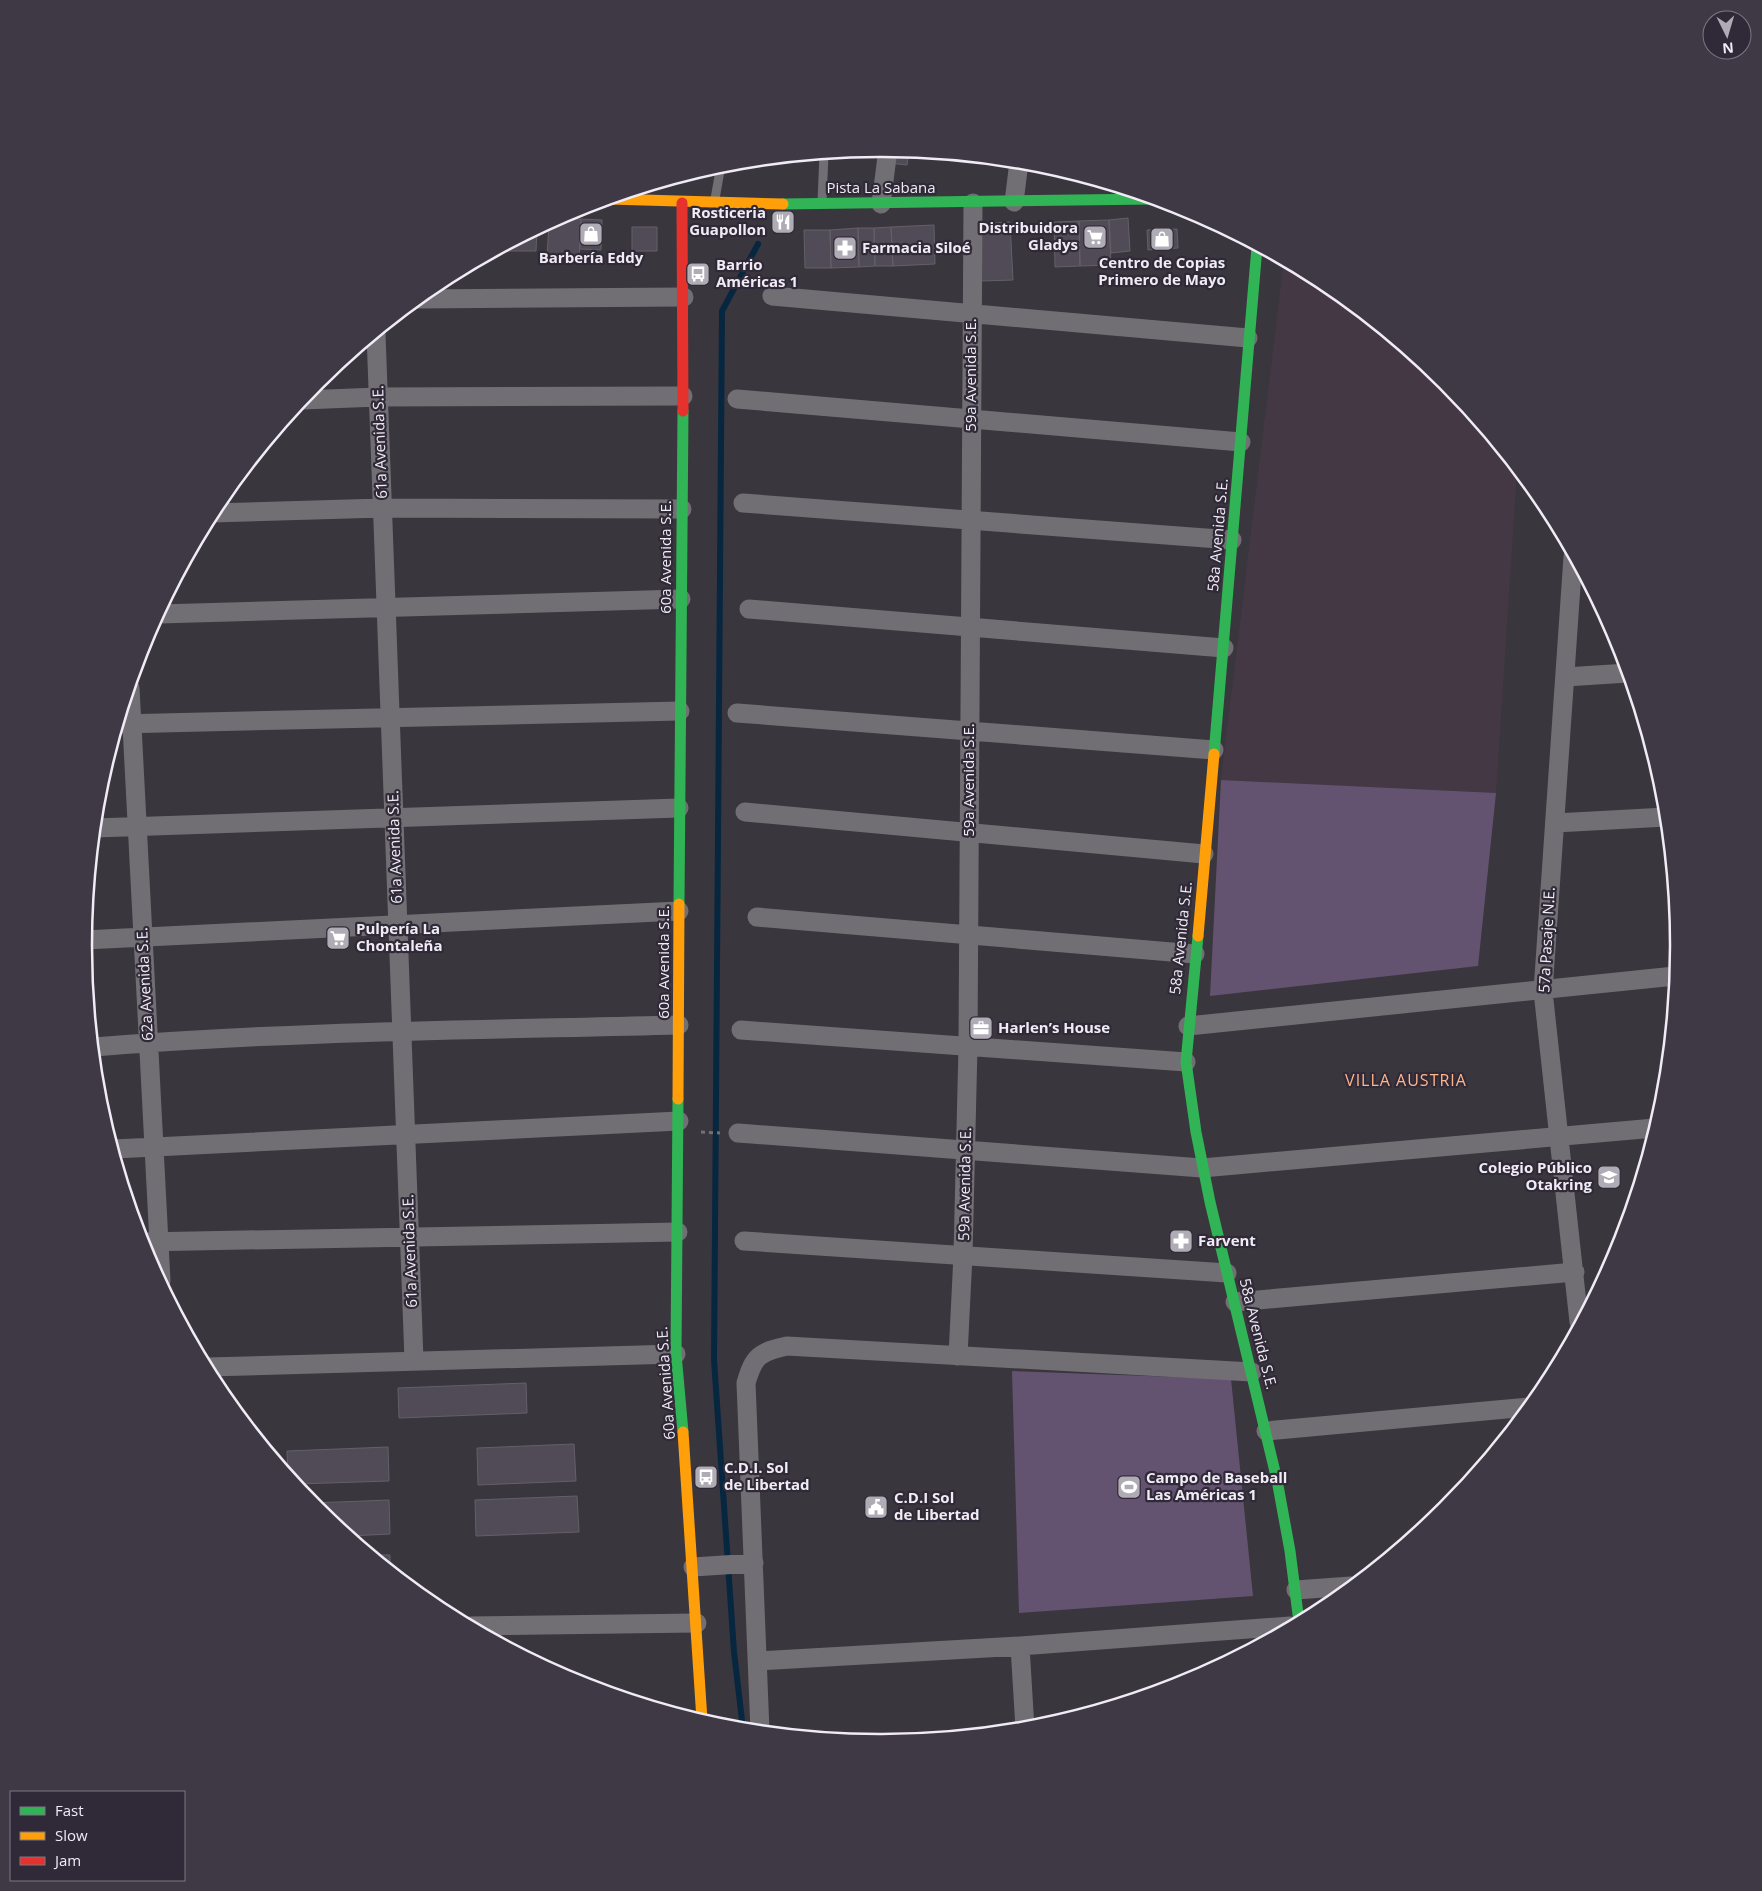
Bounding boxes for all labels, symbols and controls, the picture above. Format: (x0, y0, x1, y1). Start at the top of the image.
north arrow (1702, 10, 1752, 60)
text: N (1722, 38, 1735, 58)
street label: Pista La Sabana (826, 177, 936, 197)
place label: Rosticeria Guapollon (689, 202, 766, 239)
restaurant icon: Rosticeria Guapollon (770, 209, 796, 235)
place label: Distribuidora Gladys (978, 217, 1078, 254)
shop icon: Barbería Eddy (578, 221, 604, 247)
supermarket icon: Distribuidora Gladys (1082, 224, 1108, 250)
shop icon: Centro de Copias Primero de Mayo (1149, 226, 1175, 252)
pharmacy icon: Farmacia Siloé (832, 235, 858, 261)
place label: Farmacia Siloé (862, 237, 971, 257)
place label: Barbería Eddy (539, 247, 644, 267)
place label: Centro de Copias Primero de Mayo (1098, 252, 1226, 289)
place label: Barrio Américas 1 (716, 254, 798, 291)
bus stop icon: Barrio Américas 1 (685, 261, 711, 287)
street label: 59a Avenida S.E. (960, 318, 980, 432)
street label: 61a Avenida S.E. (367, 385, 391, 499)
street label: 58a Avenida S.E. (1202, 477, 1232, 592)
street label: 60a Avenida S.E. (655, 500, 675, 614)
street label: 59a Avenida S.E. (958, 723, 978, 837)
street label: 61a Avenida S.E. (382, 790, 406, 904)
street label: 58a Avenida S.E. (1164, 880, 1196, 995)
street label: 57a Pasaje N.E. (1533, 887, 1559, 993)
street label: 60a Avenida S.E. (653, 905, 673, 1019)
place label: Pulpería La Chontaleña (356, 918, 443, 955)
supermarket icon: Pulpería La Chontaleña (325, 925, 351, 951)
street label: 62a Avenida S.E. (131, 927, 157, 1041)
office icon: Harlen’s House (968, 1015, 994, 1041)
place label: Harlen’s House (998, 1017, 1110, 1037)
district label: VILLA AUSTRIA (1345, 1069, 1467, 1091)
street label: 59a Avenida S.E. (953, 1127, 975, 1241)
place label: Colegio Público Otakring (1479, 1157, 1593, 1194)
school or university icon: Colegio Público Otakring (1596, 1164, 1622, 1190)
street label: 61a Avenida S.E. (397, 1194, 421, 1308)
pharmacy icon: Farvent (1168, 1228, 1194, 1254)
place label: Farvent (1198, 1230, 1256, 1250)
street label: 58a Avenida S.E. (1236, 1276, 1282, 1391)
street label: 60a Avenida S.E. (651, 1326, 679, 1440)
place label: C.D.I. Sol de Libertad (724, 1457, 810, 1494)
bus stop icon: C.D.I. Sol de Libertad (693, 1464, 719, 1490)
place label: Campo de Baseball Las Américas 1 (1146, 1467, 1287, 1504)
sports icon: Campo de Baseball Las Américas 1 (1116, 1474, 1142, 1500)
place label: C.D.I Sol de Libertad (894, 1487, 980, 1524)
public building icon: C.D.I Sol de Libertad (863, 1494, 889, 1520)
legend (10, 1791, 185, 1881)
text: Fast (55, 1800, 84, 1820)
text: Slow (55, 1825, 88, 1845)
text: Jam (53, 1850, 81, 1870)

